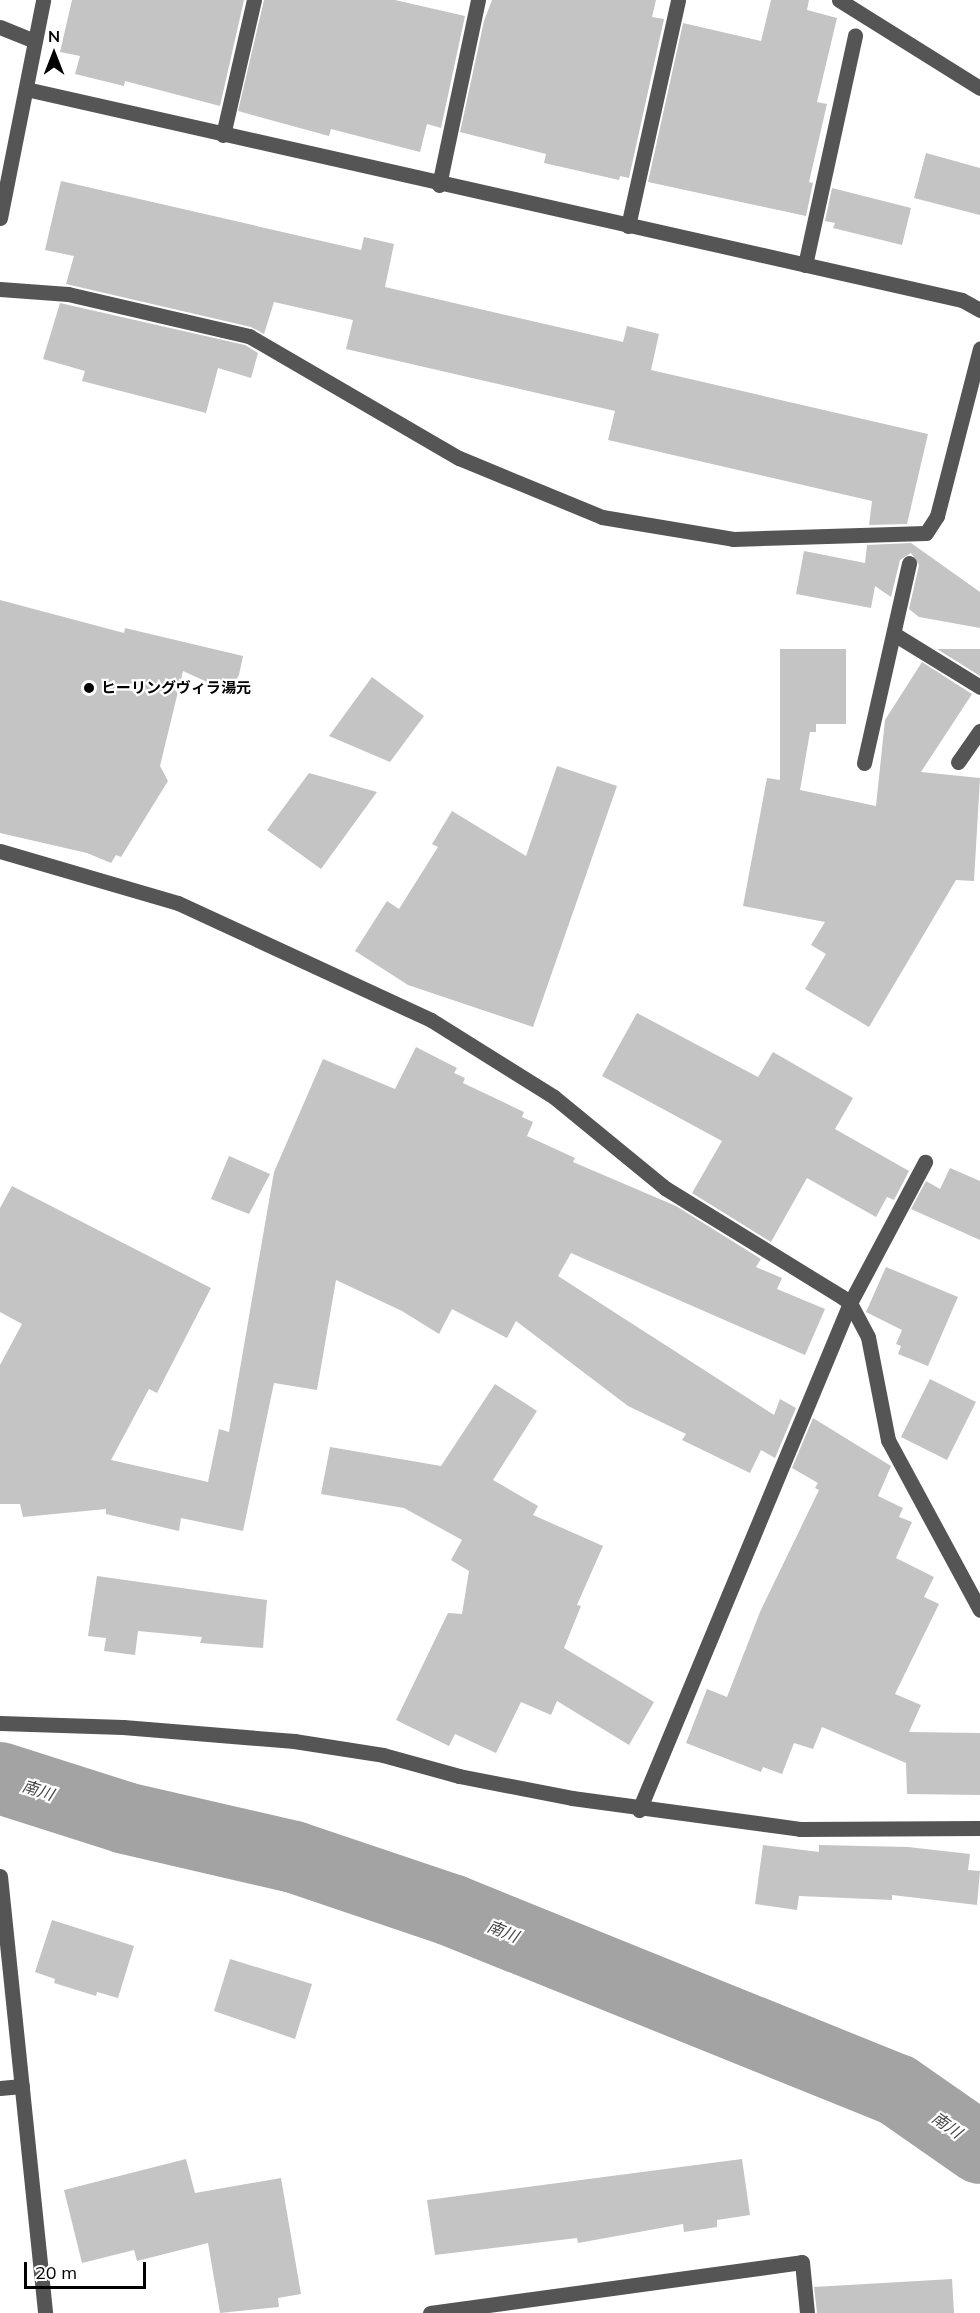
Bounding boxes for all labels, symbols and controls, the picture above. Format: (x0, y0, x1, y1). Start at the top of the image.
north arrow (24, 24, 84, 84)
text: N (48, 26, 60, 46)
place label: ヒーリングヴィラ湯元 (101, 679, 251, 697)
marker: ヒーリングヴィラ湯元 (82, 681, 96, 695)
water label: 南川 (20, 1776, 56, 1804)
water label: 南川 (485, 1916, 521, 1946)
water label: 南川 (928, 2108, 966, 2142)
scale bar (27, 2250, 148, 2288)
text: 20 m (35, 2261, 77, 2284)

